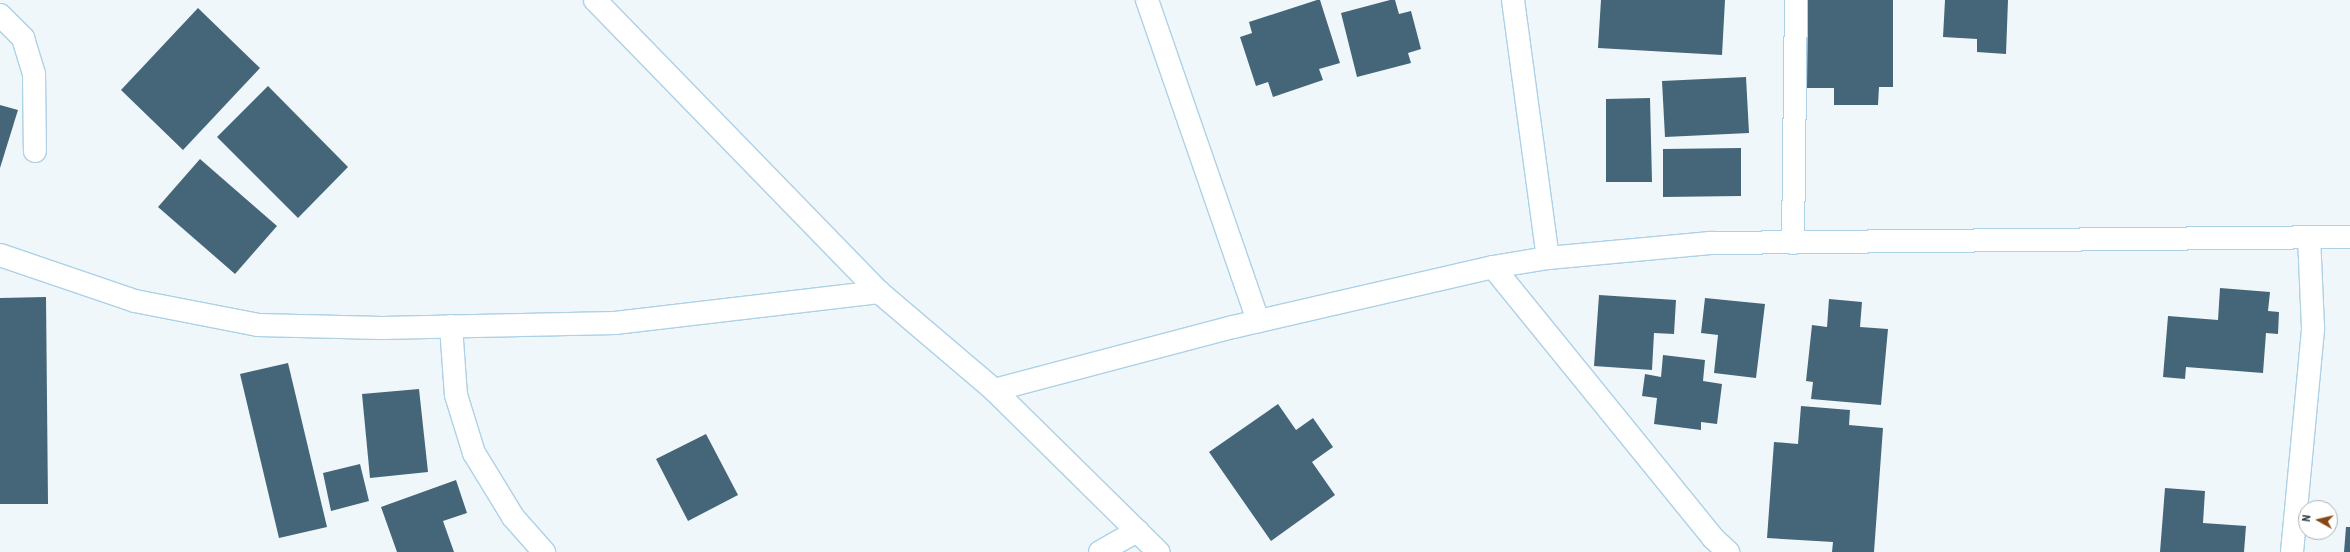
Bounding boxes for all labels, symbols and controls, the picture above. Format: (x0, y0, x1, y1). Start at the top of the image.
north arrow (2298, 500, 2338, 540)
text: N (2300, 514, 2314, 523)

